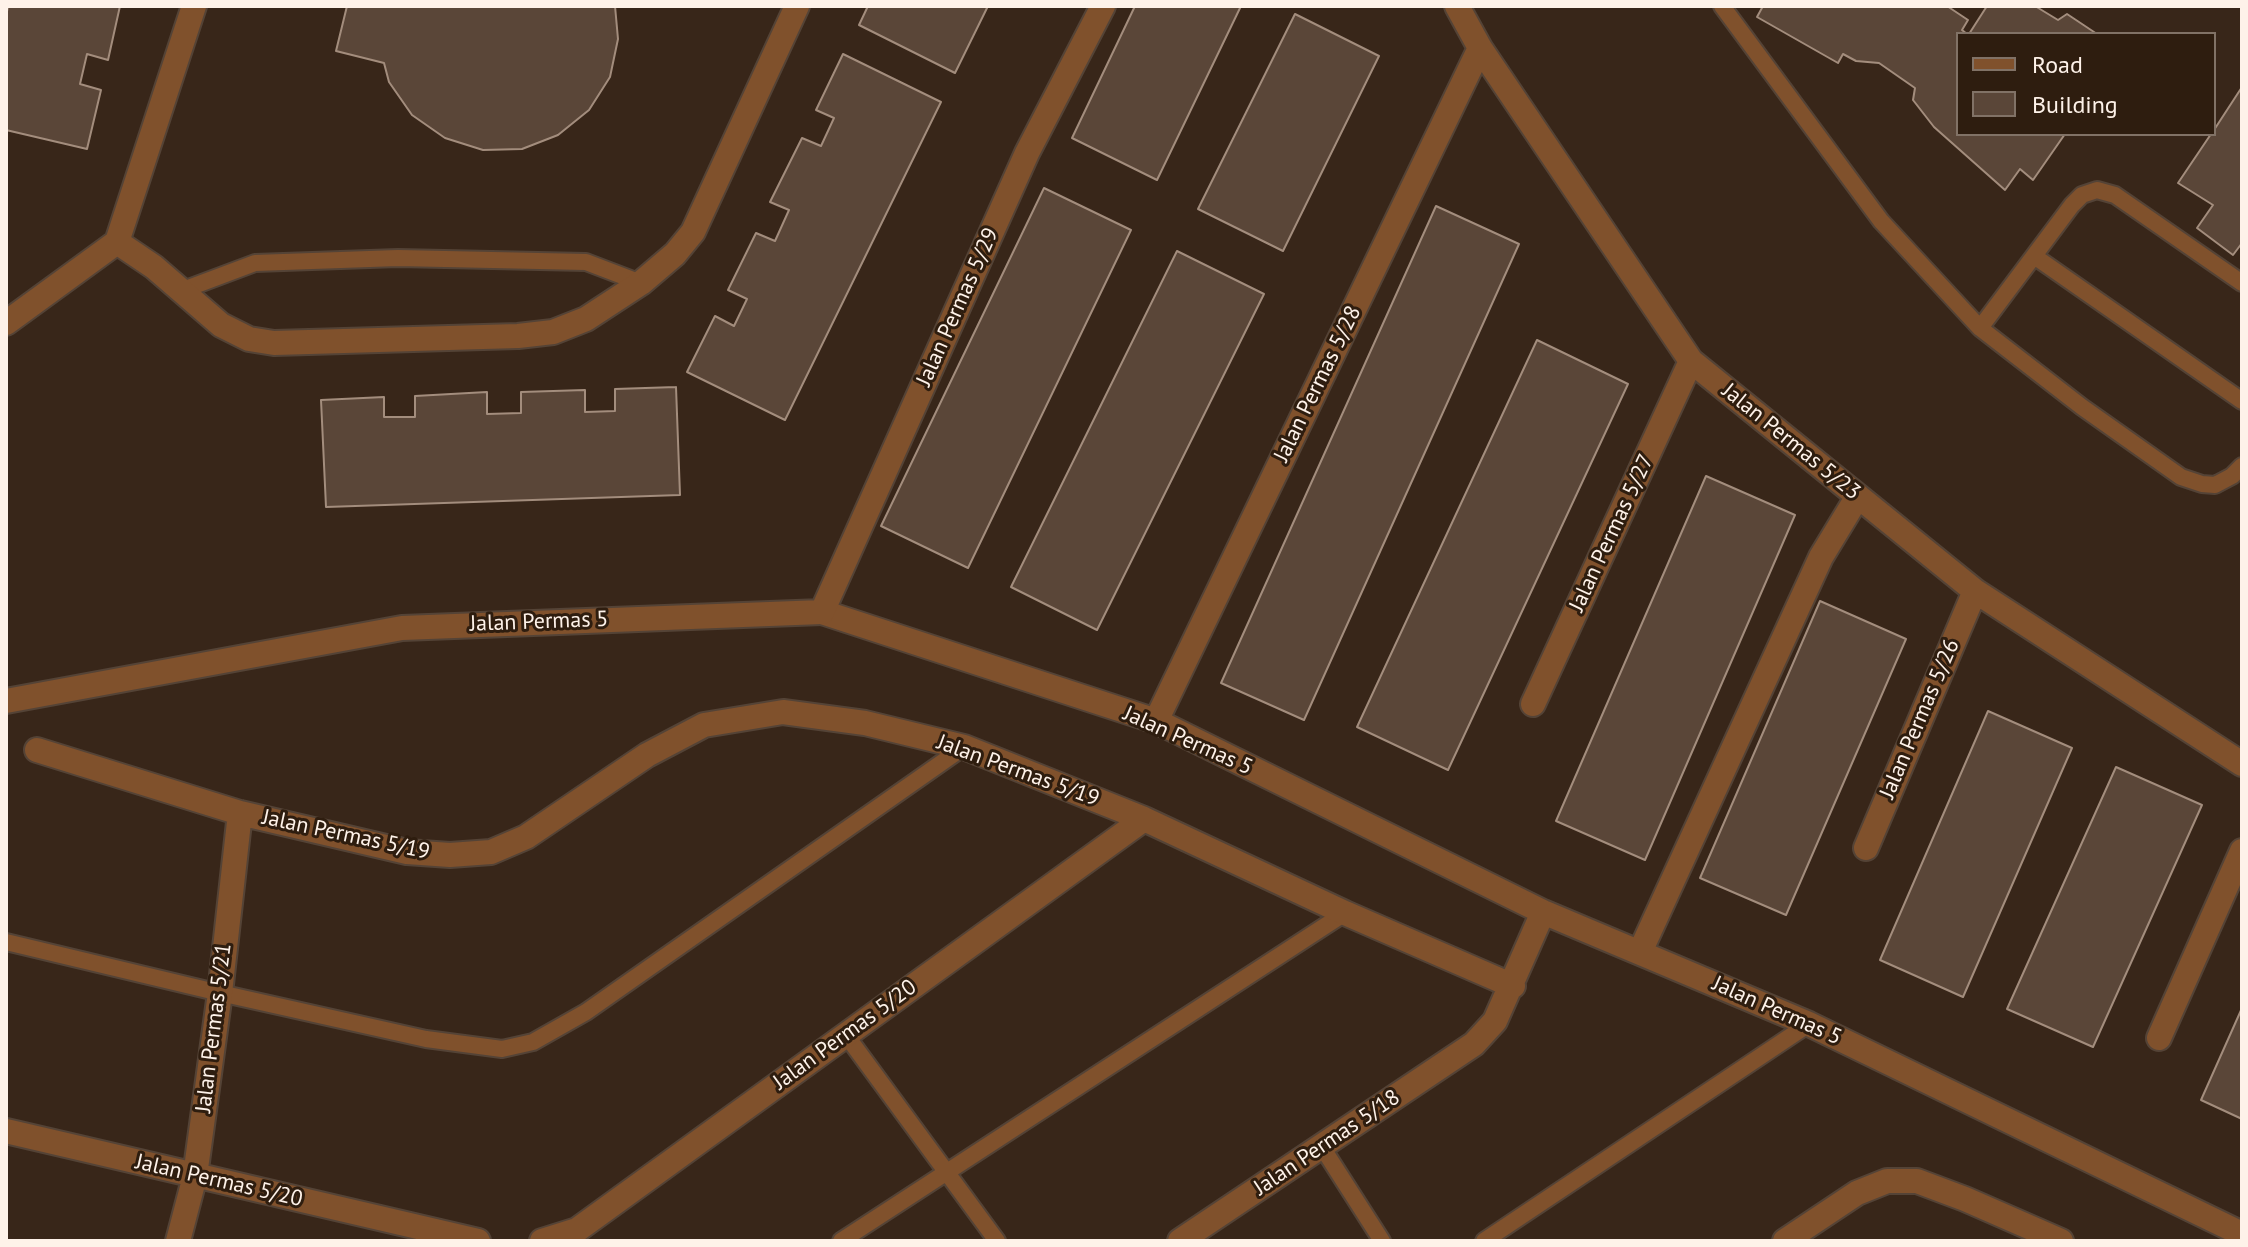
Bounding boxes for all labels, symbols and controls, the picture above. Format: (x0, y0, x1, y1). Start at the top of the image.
legend (1956, 32, 2216, 136)
text: Road (2032, 49, 2083, 80)
text: Building (2032, 89, 2118, 120)
street label: Jalan Permas 5/29 (911, 224, 1005, 390)
street label: Jalan Permas 5/28 (1269, 302, 1367, 466)
street label: Jalan Permas 5/23 (1716, 378, 1866, 506)
street label: Jalan Permas 5/27 (1564, 450, 1660, 616)
street label: Jalan Permas 5 (469, 606, 609, 638)
street label: Jalan Permas 5/26 (1875, 635, 1965, 803)
street label: Jalan Permas 5 (1119, 701, 1257, 781)
street label: Jalan Permas 5/19 (933, 729, 1103, 813)
street label: Jalan Permas 5/19 (260, 804, 432, 866)
street label: Jalan Permas 5/21 (191, 942, 237, 1114)
street label: Jalan Permas 5 (1708, 971, 1846, 1051)
street label: Jalan Permas 5/20 (768, 974, 922, 1096)
street label: Jalan Permas 5/18 (1249, 1084, 1405, 1202)
street label: Jalan Permas 5/20 (133, 1149, 305, 1213)

